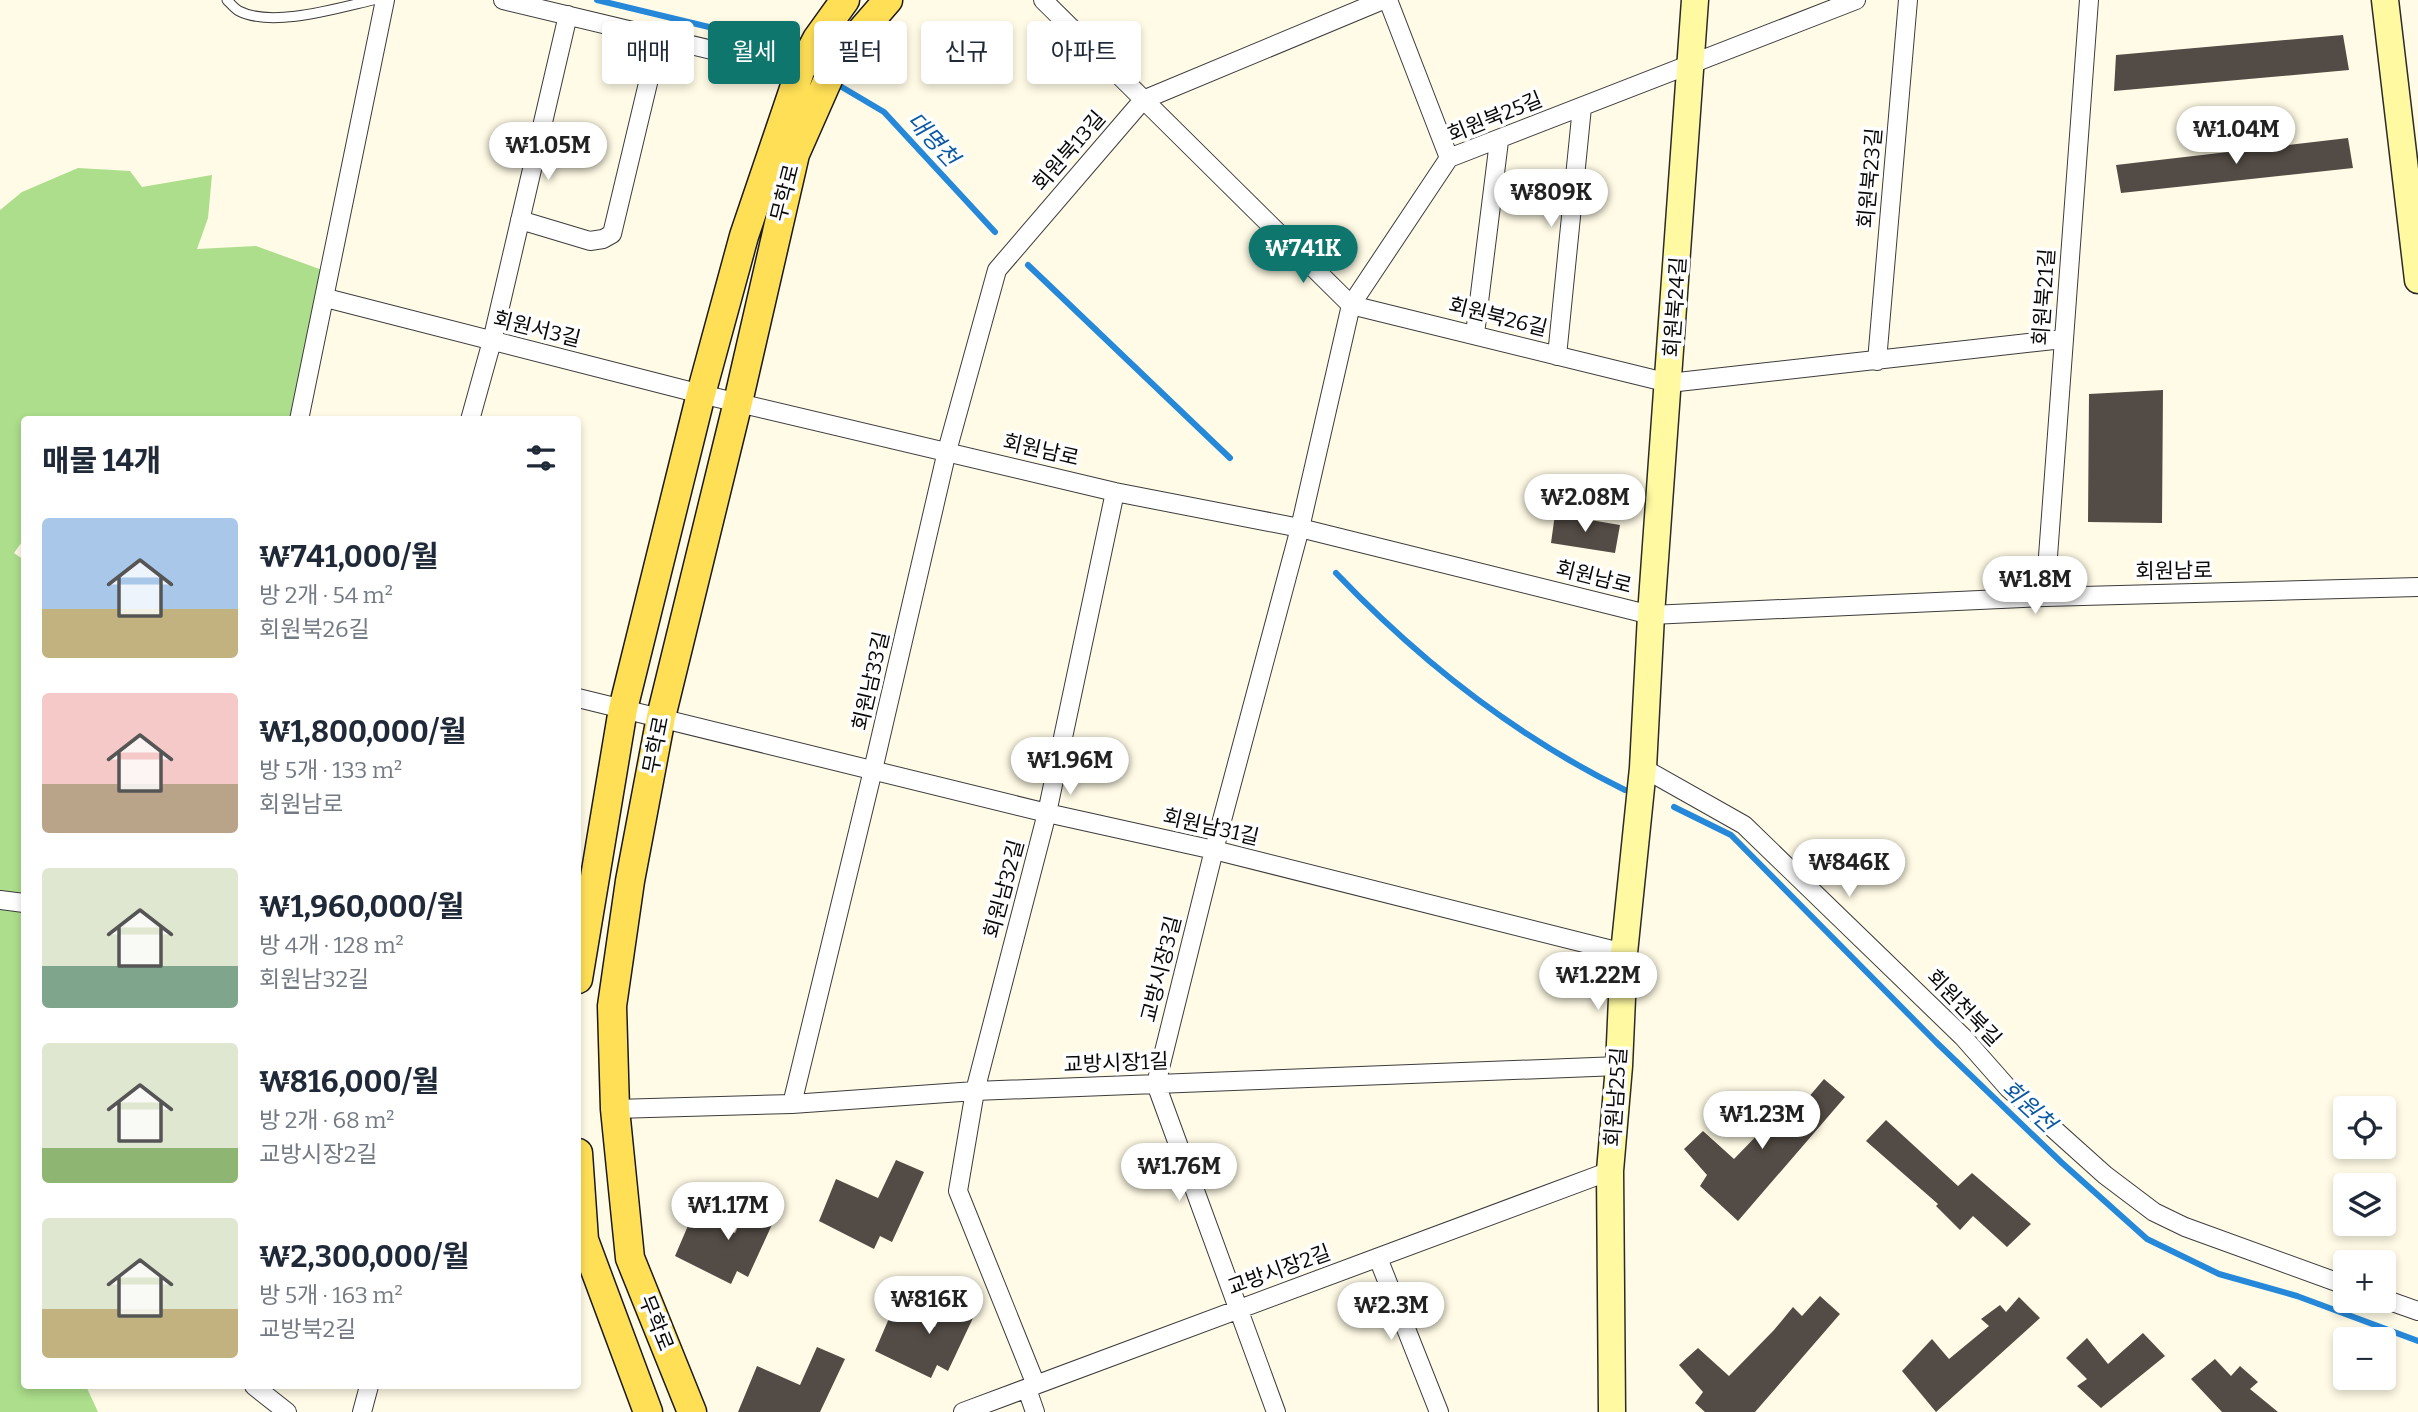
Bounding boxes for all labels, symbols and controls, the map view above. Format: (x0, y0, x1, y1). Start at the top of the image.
chip: 매매 (602, 21, 694, 84)
chip: 월세 (708, 21, 800, 84)
chip: 필터 (814, 21, 907, 84)
chip: 신규 (921, 21, 1013, 84)
chip: 아파트 (1027, 21, 1141, 84)
street label: 회원북25길 (1444, 86, 1546, 148)
water label: 대명천 (901, 106, 967, 174)
street label: 회원북13길 (1027, 106, 1111, 196)
pin: ₩1.04M (2179, 106, 2293, 166)
text: ₩1.04M (2192, 115, 2280, 143)
pin: ₩1.05M (491, 122, 605, 182)
street label: 회원북23길 (1853, 127, 1887, 229)
text: ₩1.05M (505, 131, 591, 159)
street label: 무학로 (765, 162, 805, 224)
pin: ₩809K (1502, 170, 1600, 229)
text: ₩809K (1510, 178, 1592, 206)
pin: ₩741K (1254, 226, 1352, 285)
text: ₩741K (1265, 234, 1341, 262)
street label: 회원북21길 (2028, 248, 2060, 346)
street label: 회원북24길 (1659, 256, 1691, 358)
street label: 회원북26길 (1446, 292, 1550, 342)
street label: 회원서3길 (491, 306, 583, 352)
street label: 회원남로 (1000, 429, 1082, 471)
icon: filters (522, 439, 560, 477)
text: 매물 14개 (42, 443, 161, 479)
pin: ₩2.08M (1528, 475, 1642, 534)
text: ₩2.08M (1540, 483, 1630, 511)
text: ₩741,000/월 (259, 539, 439, 575)
icon: home (98, 546, 182, 630)
street label: 회원남로 (1553, 555, 1635, 599)
pin: ₩1.8M (1986, 556, 2084, 616)
street label: 회원남로 (2135, 557, 2213, 585)
text: ₩1.8M (1999, 565, 2071, 593)
text: 방 2개 · 54 m² (259, 581, 393, 609)
text: 회원북26길 (259, 615, 370, 643)
street label: 회원남33길 (847, 629, 895, 733)
text: ₩1,800,000/월 (259, 714, 467, 750)
street label: 무학로 (638, 714, 674, 776)
icon: home (98, 721, 182, 805)
pin: ₩1.96M (1013, 738, 1127, 797)
text: ₩1.96M (1027, 746, 1113, 774)
text: 방 5개 · 133 m² (259, 756, 402, 784)
text: 회원남로 (259, 790, 344, 818)
street label: 회원남31길 (1160, 803, 1262, 851)
street label: 회원남32길 (978, 837, 1030, 941)
pin: ₩846K (1800, 839, 1898, 899)
text: ₩846K (1808, 848, 1890, 876)
text: ₩1,960,000/월 (259, 889, 464, 925)
icon: home (98, 896, 182, 980)
street label: 교방시장3길 (1135, 913, 1187, 1025)
text: 방 4개 · 128 m² (259, 931, 404, 959)
pin: ₩1.22M (1541, 953, 1655, 1012)
text: ₩1.22M (1555, 961, 1641, 989)
street label: 회원천북길 (1921, 964, 2007, 1052)
text: 회원남32길 (259, 965, 369, 993)
street label: 회원남25길 (1600, 1046, 1632, 1148)
street label: 교방시장1길 (1063, 1048, 1169, 1078)
text: ₩816,000/월 (259, 1064, 439, 1100)
icon: home (98, 1071, 182, 1155)
water label: 회원천 (1996, 1074, 2064, 1140)
pin: ₩1.23M (1705, 1092, 1819, 1151)
map controls (2333, 1096, 2396, 1390)
button: locate (2333, 1096, 2396, 1159)
text: ₩1.23M (1719, 1100, 1805, 1128)
text: 방 2개 · 68 m² (259, 1106, 395, 1134)
text: 교방시장2길 (259, 1140, 377, 1168)
pin: ₩1.76M (1122, 1144, 1236, 1203)
text: ₩1.76M (1137, 1152, 1221, 1180)
button: layers (2333, 1173, 2396, 1236)
pin: ₩1.17M (671, 1182, 785, 1242)
text: ₩1.17M (687, 1191, 769, 1219)
text: ₩2,300,000/월 (259, 1239, 470, 1275)
street label: 교방시장2길 (1224, 1239, 1334, 1301)
icon: home (98, 1246, 182, 1330)
button: + (2333, 1250, 2396, 1313)
pin: ₩816K (880, 1276, 978, 1336)
text: 방 5개 · 163 m² (259, 1281, 403, 1309)
pin: ₩2.3M (1342, 1282, 1440, 1342)
text: ₩816K (890, 1285, 968, 1313)
street label: 무학로 (633, 1291, 679, 1355)
text: ₩2.3M (1353, 1291, 1429, 1319)
text: 교방북2길 (259, 1315, 356, 1343)
button: − (2333, 1327, 2396, 1390)

